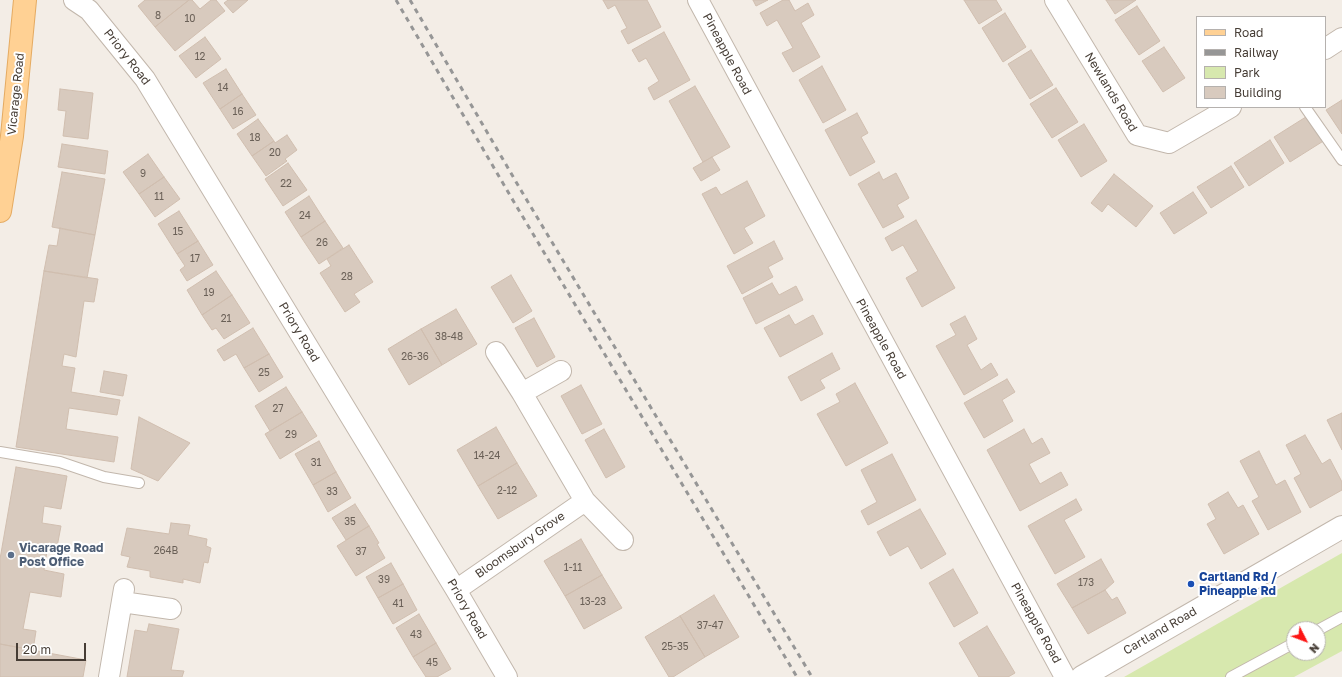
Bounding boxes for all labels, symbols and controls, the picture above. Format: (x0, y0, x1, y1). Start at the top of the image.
house number: 8 (155, 10, 161, 22)
street label: Pineapple Road (700, 11, 754, 97)
house number: 10 (184, 13, 196, 25)
legend (1196, 16, 1326, 108)
text: Road (1234, 25, 1263, 40)
street label: Priory Road (101, 26, 153, 88)
text: Railway (1234, 45, 1279, 60)
street label: Newlands Road (1082, 50, 1140, 134)
house number: 12 (195, 51, 205, 63)
street label: Vicarage Road (5, 52, 27, 136)
text: Park (1234, 65, 1260, 80)
house number: 14 (218, 82, 228, 94)
text: Building (1234, 85, 1282, 100)
house number: 16 (233, 106, 243, 118)
house number: 18 (250, 132, 260, 144)
house number: 20 (269, 147, 281, 159)
house number: 9 (140, 168, 146, 180)
house number: 22 (280, 178, 292, 190)
house number: 11 (154, 191, 164, 203)
house number: 24 (299, 210, 311, 222)
house number: 15 (173, 226, 183, 238)
house number: 26 (316, 237, 328, 249)
house number: 17 (190, 253, 200, 265)
house number: 28 (341, 271, 353, 283)
house number: 19 (204, 287, 214, 299)
street label: Pineapple Road (853, 296, 909, 382)
street label: Priory Road (276, 300, 322, 364)
house number: 21 (221, 313, 231, 325)
house number: 38-48 (435, 331, 463, 343)
house number: 26-36 (401, 351, 429, 363)
house number: 25 (258, 367, 270, 379)
house number: 27 (272, 403, 284, 415)
house number: 29 (285, 429, 297, 441)
house number: 14-24 (474, 450, 500, 462)
house number: 31 (311, 457, 321, 469)
house number: 2-12 (497, 485, 517, 497)
house number: 33 (326, 486, 338, 498)
street label: Bloomsbury Grove (472, 509, 568, 581)
house number: 35 (344, 516, 356, 528)
place label: Vicarage Road Post Office (19, 541, 103, 569)
house number: 264B (154, 545, 178, 557)
house number: 37 (355, 546, 367, 558)
marker: Vicarage Road Post Office (6, 550, 16, 560)
house number: 1-11 (564, 562, 582, 574)
place label: Cartland Rd / Pineapple Rd (1199, 570, 1277, 598)
house number: 39 (378, 574, 390, 586)
street label: Priory Road (444, 576, 490, 642)
house number: 173 (1078, 577, 1094, 589)
marker: Cartland Rd / Pineapple Rd (1186, 579, 1196, 589)
street label: Pineapple Road (1008, 580, 1064, 666)
house number: 13-23 (580, 596, 606, 608)
house number: 41 (393, 598, 403, 610)
street label: Cartland Road (1121, 604, 1199, 658)
house number: 37-47 (697, 620, 723, 632)
north arrow (1286, 621, 1326, 661)
house number: 43 (410, 629, 422, 641)
scale bar (18, 635, 88, 661)
house number: 25-35 (661, 641, 689, 653)
text: N (1307, 641, 1322, 656)
text: 20 m (23, 642, 51, 657)
house number: 45 (426, 657, 438, 669)

